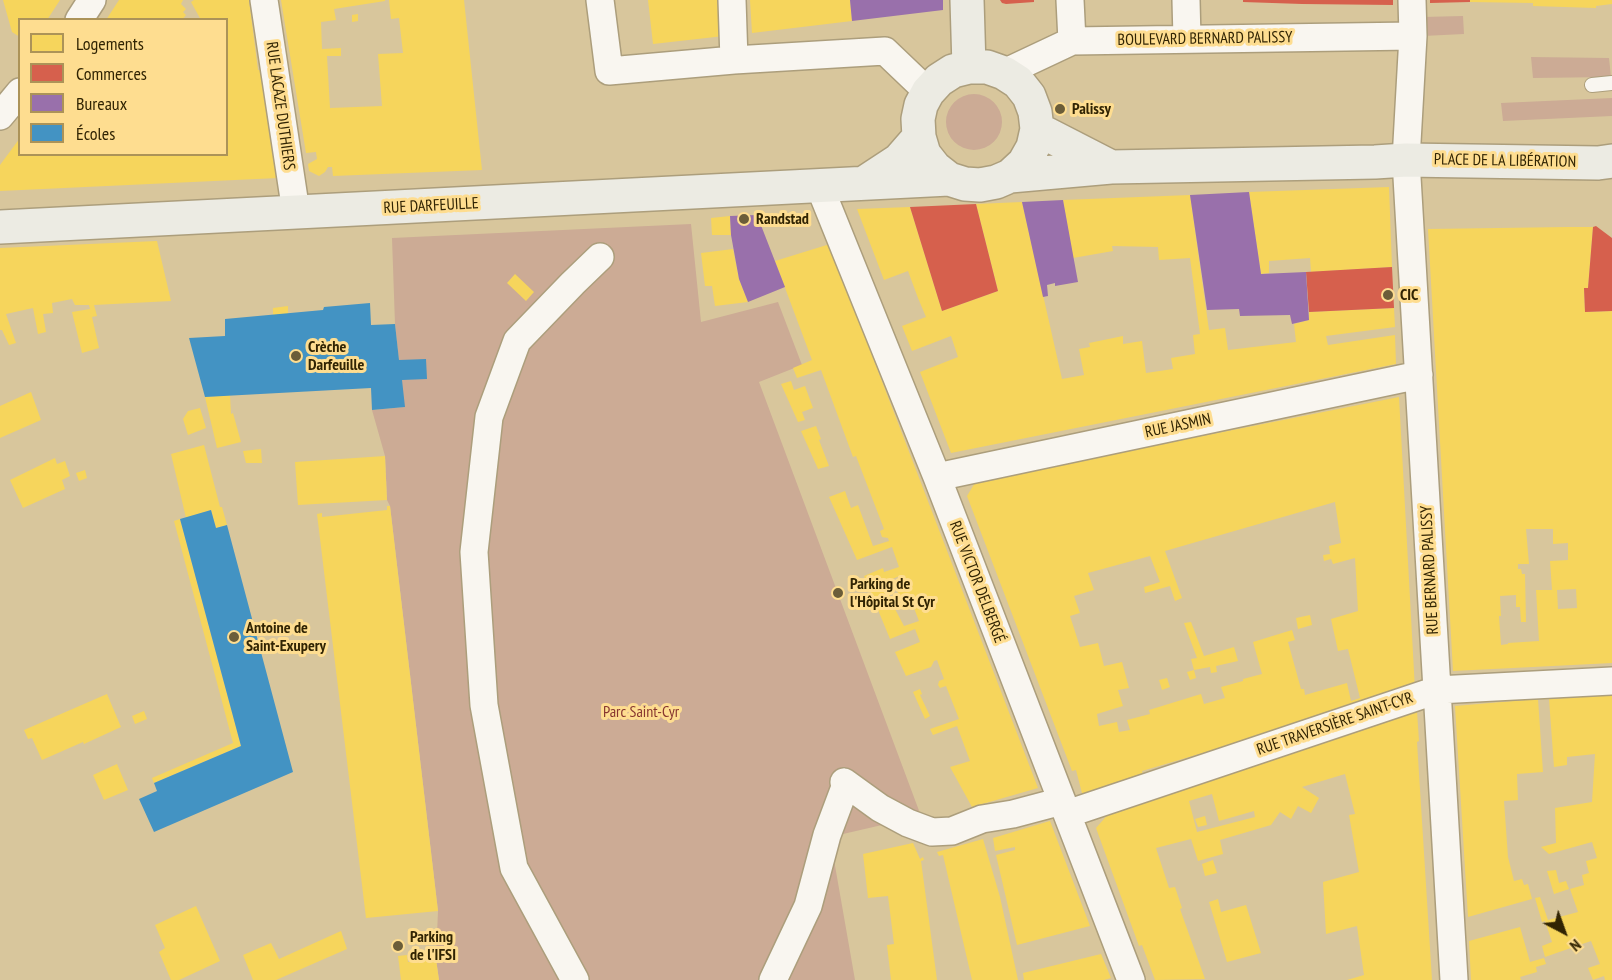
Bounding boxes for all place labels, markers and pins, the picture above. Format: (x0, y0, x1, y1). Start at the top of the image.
place label: Palissy (1072, 99, 1111, 119)
marker: Palissy (1053, 102, 1067, 116)
place label: Randstad (756, 209, 809, 229)
marker: Randstad (737, 212, 751, 226)
place label: CIC (1400, 285, 1418, 305)
marker: CIC (1381, 288, 1395, 302)
place label: Crèche Darfeuille (308, 337, 364, 375)
marker: Crèche Darfeuille (289, 349, 303, 363)
place label: Parking de l'Hôpital St Cyr (850, 574, 935, 612)
marker: Parking de l'Hôpital St Cyr (831, 586, 845, 600)
place label: Antoine de Saint-Exupery (246, 618, 326, 656)
marker: Antoine de Saint-Exupery (227, 630, 241, 644)
place label: Parking de l'IFSI (410, 927, 456, 965)
marker: Parking de l'IFSI (391, 939, 405, 953)

